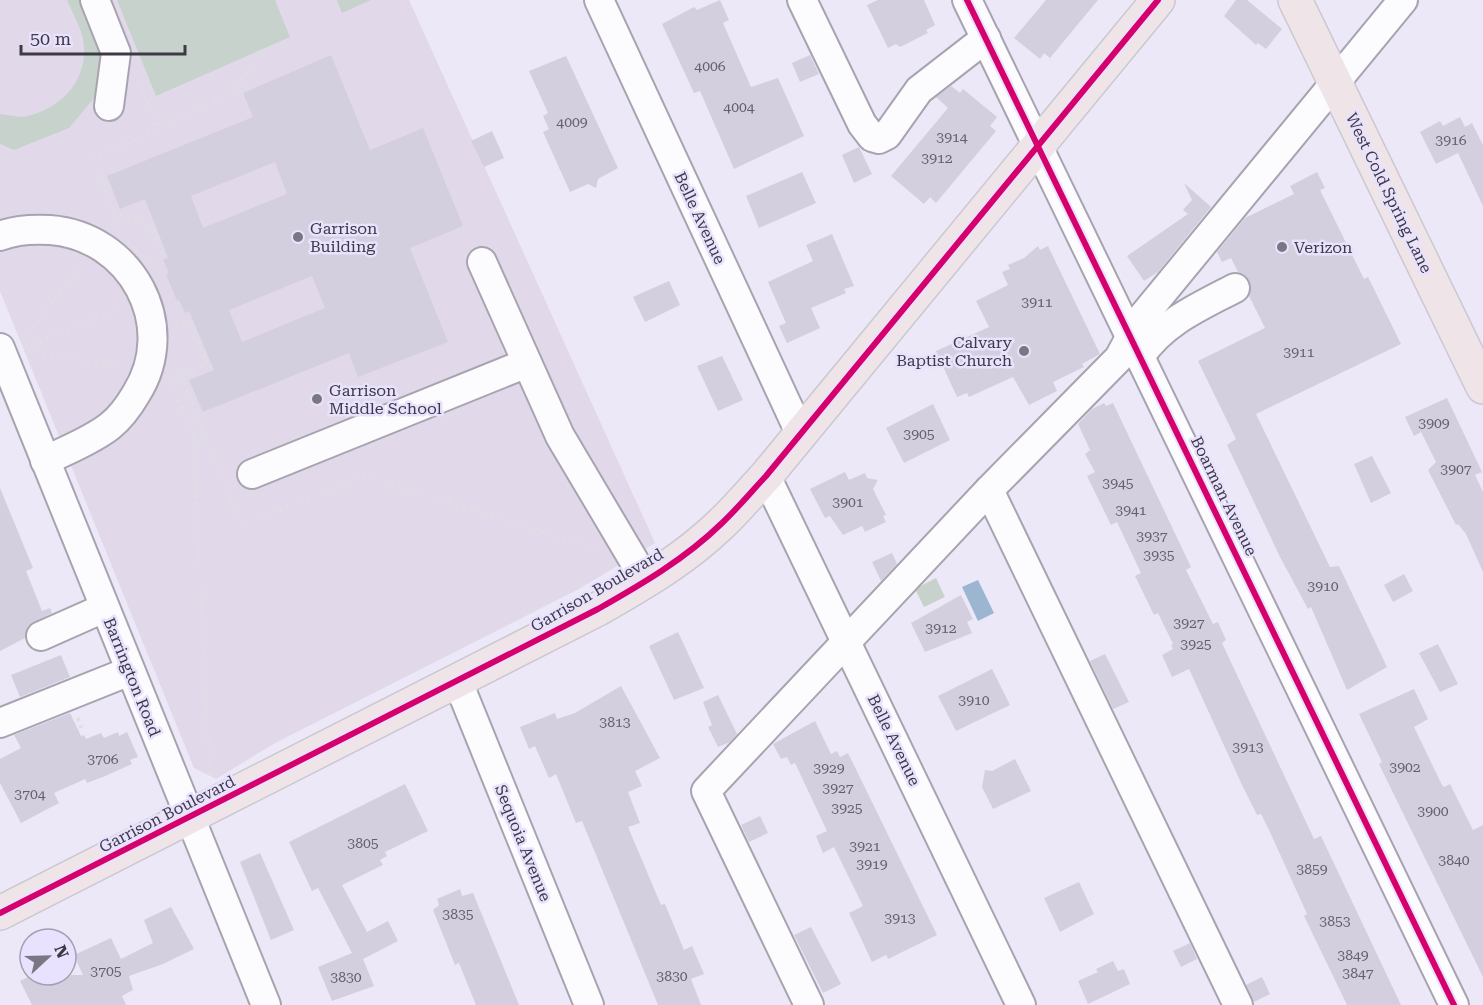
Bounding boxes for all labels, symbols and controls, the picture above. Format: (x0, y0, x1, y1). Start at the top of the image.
scale bar (21, 18, 184, 56)
text: 50 m (30, 28, 71, 49)
house number: 4006 (694, 58, 726, 74)
house number: 4004 (723, 99, 755, 115)
street label: West Cold Spring Lane (1342, 110, 1436, 276)
house number: 4009 (556, 114, 588, 130)
house number: 3914 (936, 129, 968, 145)
house number: 3916 (1435, 132, 1467, 148)
house number: 3912 (921, 150, 953, 166)
street label: Belle Avenue (670, 169, 730, 267)
place label: Garrison Building (310, 219, 377, 256)
marker: Garrison Building (291, 230, 305, 244)
place label: Verizon (1294, 238, 1352, 257)
marker: Verizon (1275, 240, 1289, 254)
house number: 3911 (1021, 294, 1053, 310)
place label: Calvary Baptist Church (896, 333, 1013, 370)
marker: Calvary Baptist Church (1017, 344, 1031, 358)
house number: 3911 (1283, 344, 1315, 360)
place label: Garrison Middle School (329, 381, 442, 418)
marker: Garrison Middle School (310, 392, 324, 406)
house number: 3909 (1418, 415, 1450, 431)
house number: 3905 (903, 426, 935, 442)
street label: Boarman Avenue (1187, 433, 1261, 559)
house number: 3907 (1440, 461, 1472, 477)
house number: 3945 (1102, 475, 1134, 491)
house number: 3901 (832, 494, 864, 510)
house number: 3941 (1115, 502, 1147, 518)
house number: 3937 (1136, 528, 1168, 544)
street label: Garrison Boulevard (527, 544, 667, 636)
house number: 3935 (1143, 547, 1175, 563)
house number: 3910 (1307, 578, 1339, 594)
street label: Barrington Road (99, 615, 165, 739)
house number: 3927 (1173, 615, 1205, 631)
house number: 3912 (925, 620, 957, 636)
house number: 3925 (1180, 636, 1212, 652)
street label: Belle Avenue (864, 691, 924, 789)
house number: 3910 (958, 692, 990, 708)
house number: 3813 (599, 714, 631, 730)
house number: 3913 (1232, 739, 1264, 755)
house number: 3706 (87, 751, 119, 767)
house number: 3902 (1389, 759, 1421, 775)
house number: 3929 (813, 760, 845, 776)
street label: Garrison Boulevard (96, 772, 238, 856)
house number: 3927 (822, 780, 854, 796)
street label: Sequoia Avenue (491, 782, 555, 904)
house number: 3704 (14, 786, 46, 802)
house number: 3925 (831, 800, 863, 816)
house number: 3900 (1417, 803, 1449, 819)
house number: 3805 (347, 835, 379, 851)
house number: 3921 (849, 838, 881, 854)
house number: 3840 (1438, 852, 1470, 868)
house number: 3919 (856, 856, 888, 872)
house number: 3859 (1296, 861, 1328, 877)
house number: 3835 (442, 906, 474, 922)
house number: 3913 (884, 910, 916, 926)
house number: 3853 (1319, 913, 1351, 929)
north arrow (18, 927, 78, 987)
text: N (50, 942, 73, 961)
house number: 3849 (1337, 947, 1369, 963)
house number: 3705 (90, 963, 122, 979)
house number: 3847 (1342, 965, 1374, 981)
house number: 3830 (656, 968, 688, 984)
house number: 3830 (330, 969, 362, 985)

